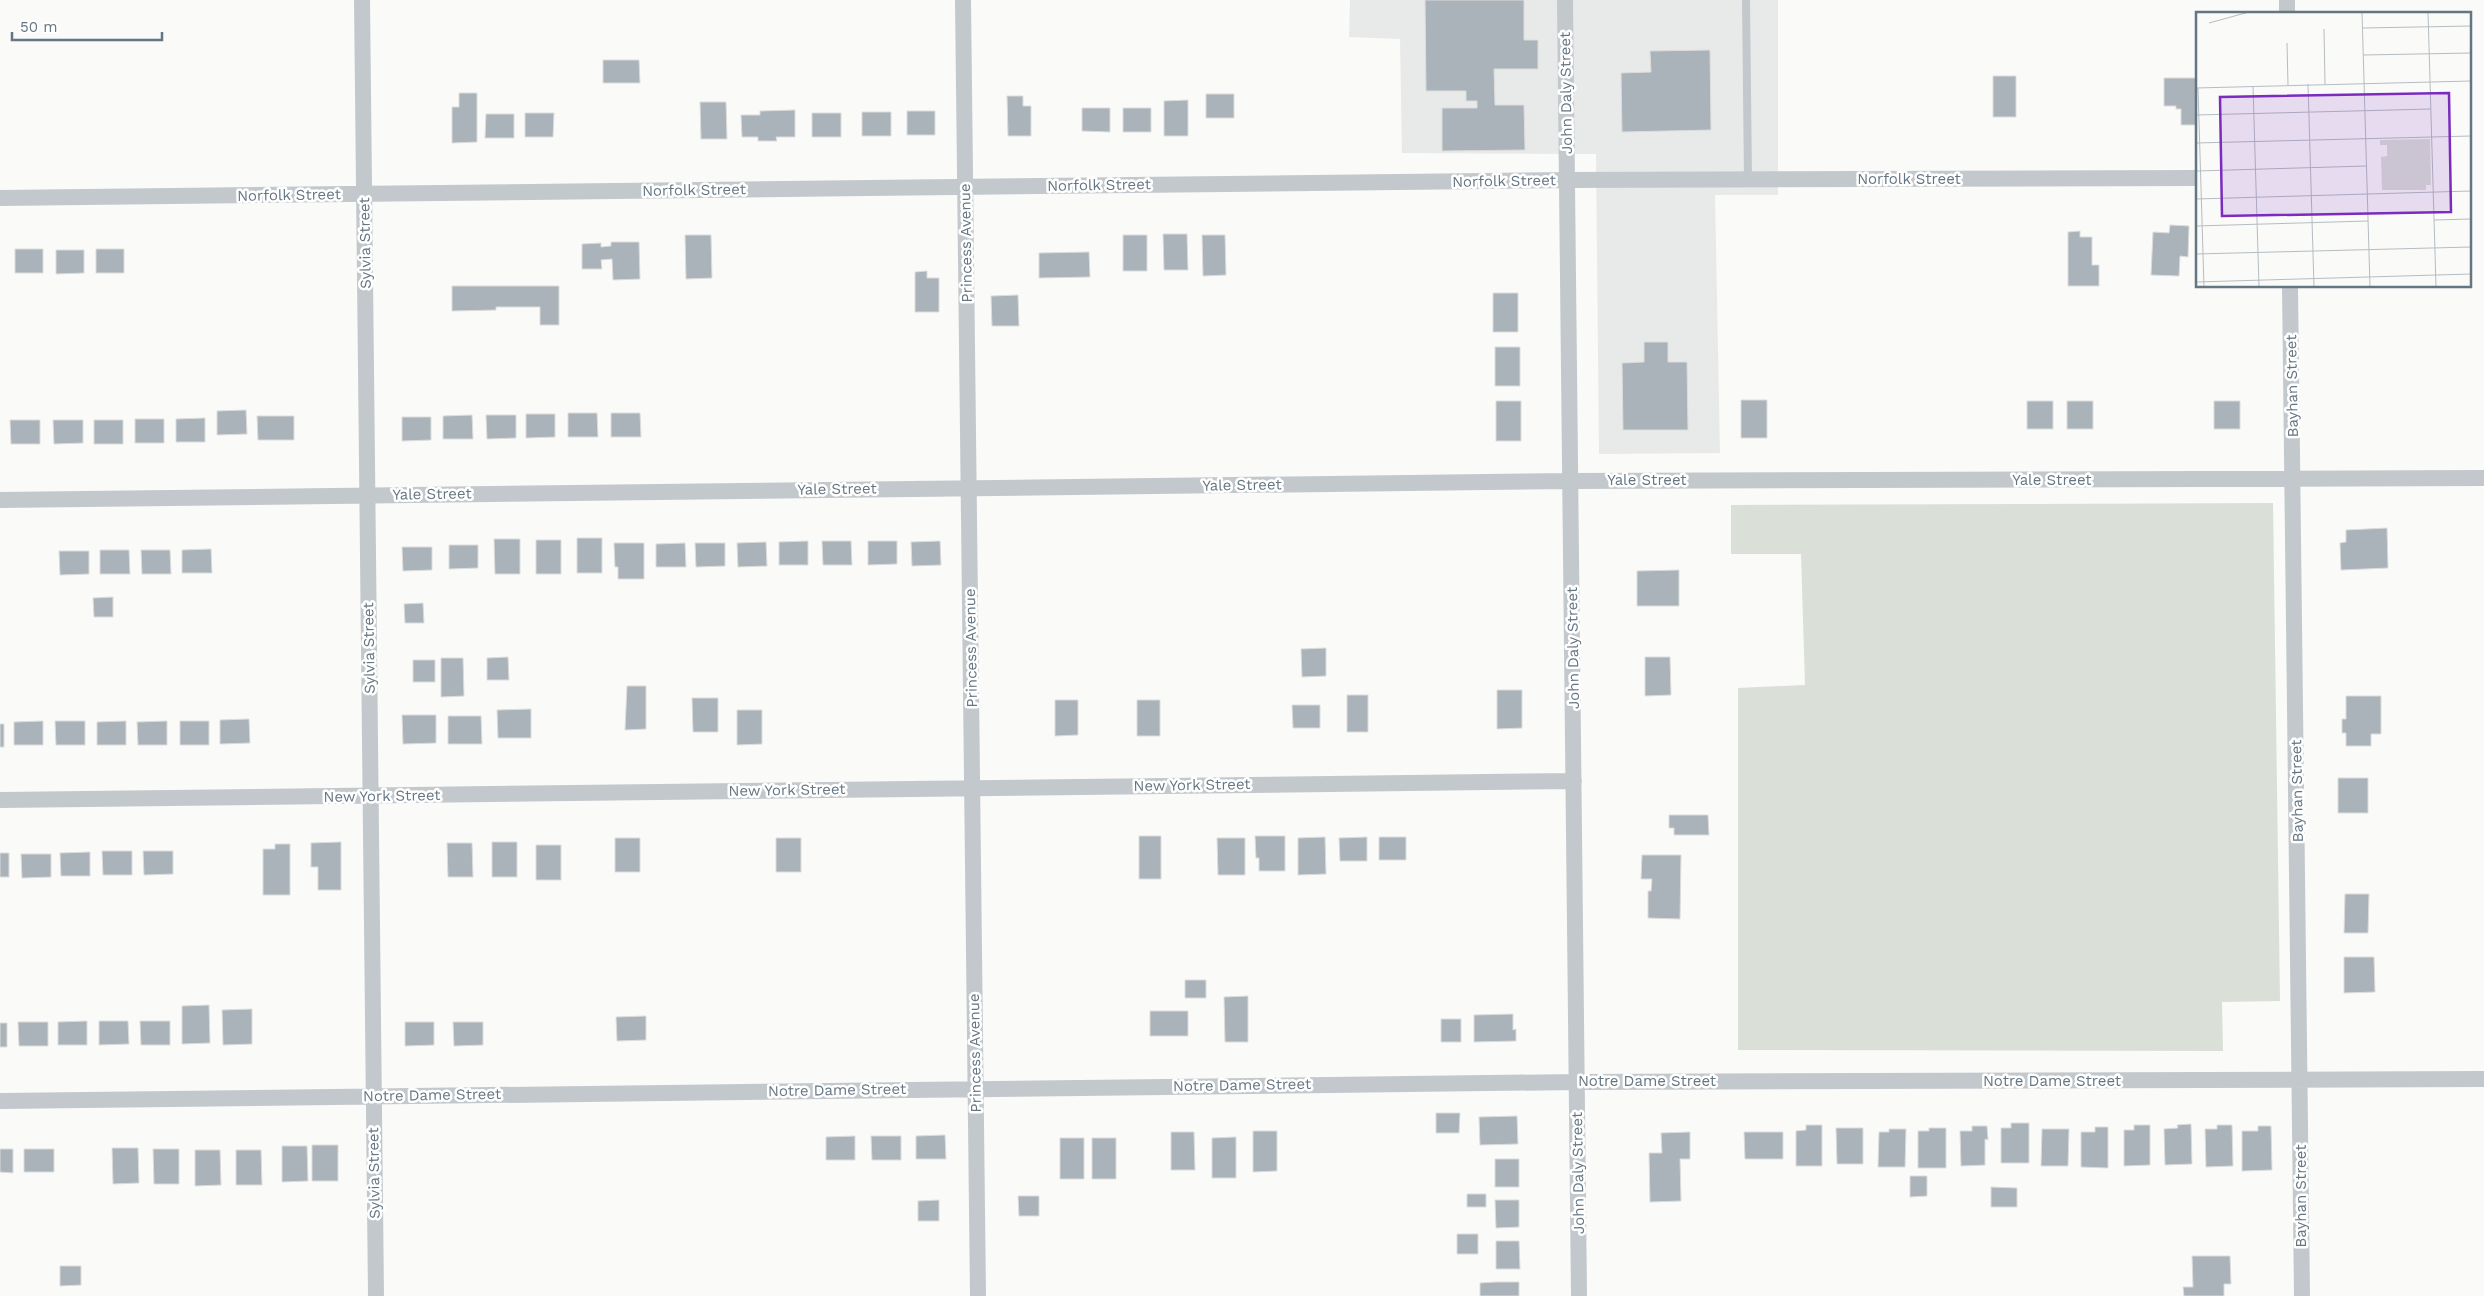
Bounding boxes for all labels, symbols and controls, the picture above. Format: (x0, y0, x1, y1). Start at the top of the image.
scale bar (12, 10, 162, 42)
inset map (2196, 12, 2472, 288)
text: 50 m (20, 18, 57, 36)
street label: John Daly Street (1556, 31, 1576, 154)
street label: Norfolk Street (1857, 170, 1962, 188)
street label: Norfolk Street (1452, 171, 1557, 191)
street label: Norfolk Street (1047, 175, 1152, 195)
street label: Norfolk Street (642, 180, 747, 200)
street label: Princess Avenue (956, 183, 976, 303)
street label: Norfolk Street (237, 185, 342, 205)
street label: Sylvia Street (355, 196, 375, 289)
street label: Bayhan Street (2282, 334, 2302, 438)
street label: Yale Street (1607, 471, 1687, 489)
street label: Yale Street (2012, 471, 2092, 489)
street label: Yale Street (1202, 475, 1283, 495)
street label: Yale Street (797, 479, 878, 499)
street label: Yale Street (392, 484, 473, 504)
street label: John Daly Street (1563, 586, 1583, 709)
street label: Princess Avenue (961, 588, 981, 708)
street label: Sylvia Street (359, 601, 379, 694)
street label: Bayhan Street (2287, 739, 2307, 843)
street label: New York Street (1133, 775, 1251, 795)
street label: New York Street (728, 780, 846, 800)
street label: New York Street (323, 786, 441, 806)
street label: Princess Avenue (965, 993, 985, 1113)
street label: Notre Dame Street (1578, 1072, 1717, 1090)
street label: Notre Dame Street (1983, 1072, 2122, 1090)
street label: Notre Dame Street (1173, 1075, 1312, 1095)
street label: Notre Dame Street (768, 1080, 907, 1100)
street label: Notre Dame Street (363, 1085, 502, 1105)
street label: John Daly Street (1568, 1111, 1588, 1234)
street label: Sylvia Street (364, 1126, 384, 1219)
street label: Bayhan Street (2292, 1144, 2310, 1247)

